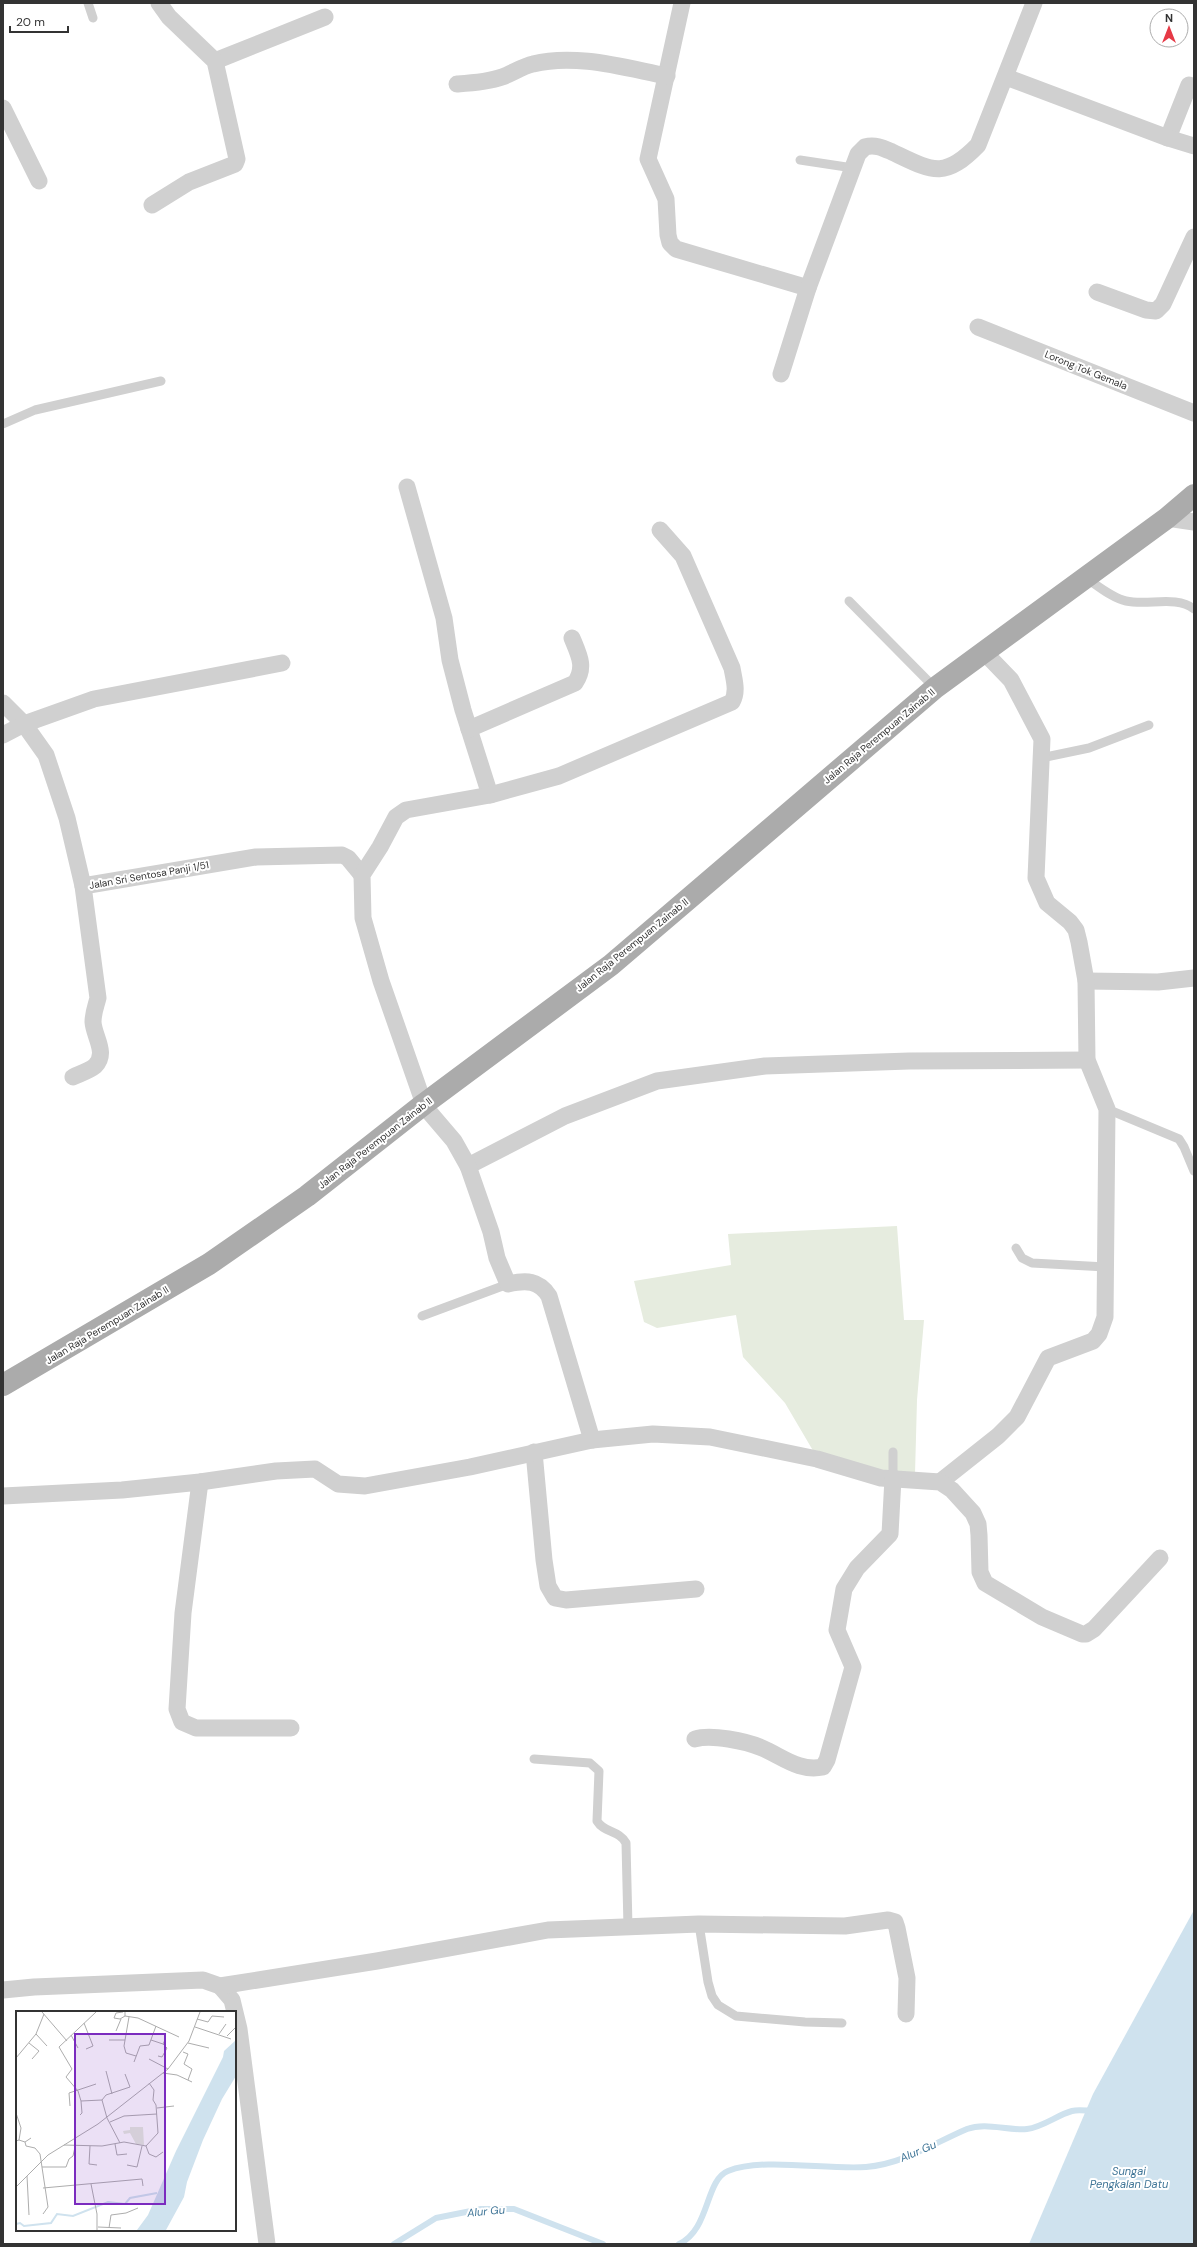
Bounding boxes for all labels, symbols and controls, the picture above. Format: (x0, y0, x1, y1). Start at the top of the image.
scale bar (10, 8, 68, 34)
north arrow (1149, 8, 1189, 48)
text: N (1165, 11, 1173, 25)
text: 20 m (16, 14, 45, 30)
street label: Lorong Tok Gemala (1043, 347, 1129, 393)
street label: Jalan Raja Perempuan Zainab II (821, 686, 937, 786)
street label: Jalan Sri Sentosa Panji 1/51 (88, 858, 210, 892)
street label: Jalan Raja Perempuan Zainab II (573, 895, 691, 995)
street label: Jalan Raja Perempuan Zainab II (315, 1094, 435, 1192)
street label: Jalan Raja Perempuan Zainab II (43, 1283, 171, 1367)
inset map (16, 2011, 236, 2231)
water label: Alur Gu (897, 2137, 939, 2165)
water label: Sungai Pengkalan Datu (1090, 2164, 1169, 2191)
water label: Alur Gu (465, 2202, 506, 2220)

